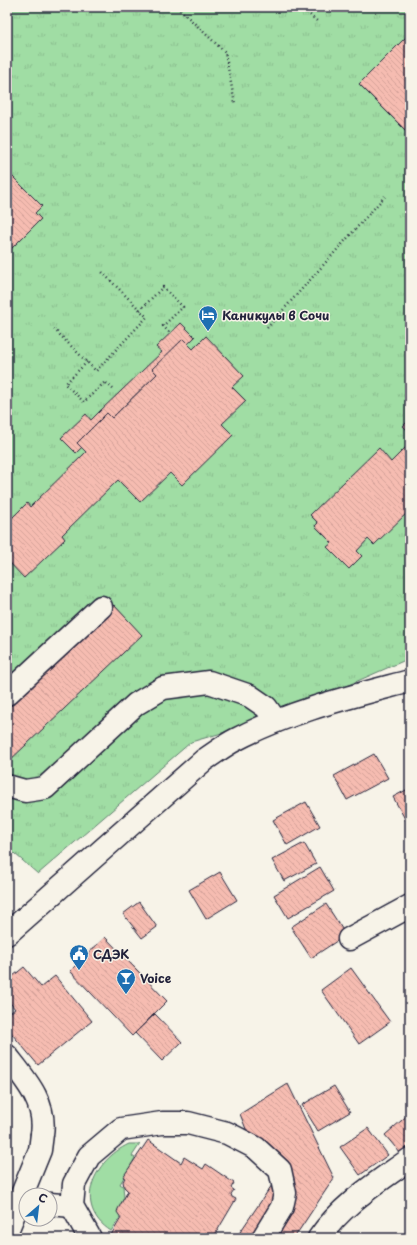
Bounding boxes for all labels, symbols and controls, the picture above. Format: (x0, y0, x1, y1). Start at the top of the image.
hotel icon: Каникулы в Сочи (197, 304, 219, 332)
place label: Каникулы в Сочи (222, 306, 329, 324)
public building icon: СДЭК (68, 943, 90, 971)
place label: СДЭК (93, 945, 129, 963)
bar icon: Voice (115, 967, 137, 995)
place label: Voice (140, 969, 172, 987)
north arrow (18, 1187, 58, 1227)
text: С (35, 1188, 51, 1207)

